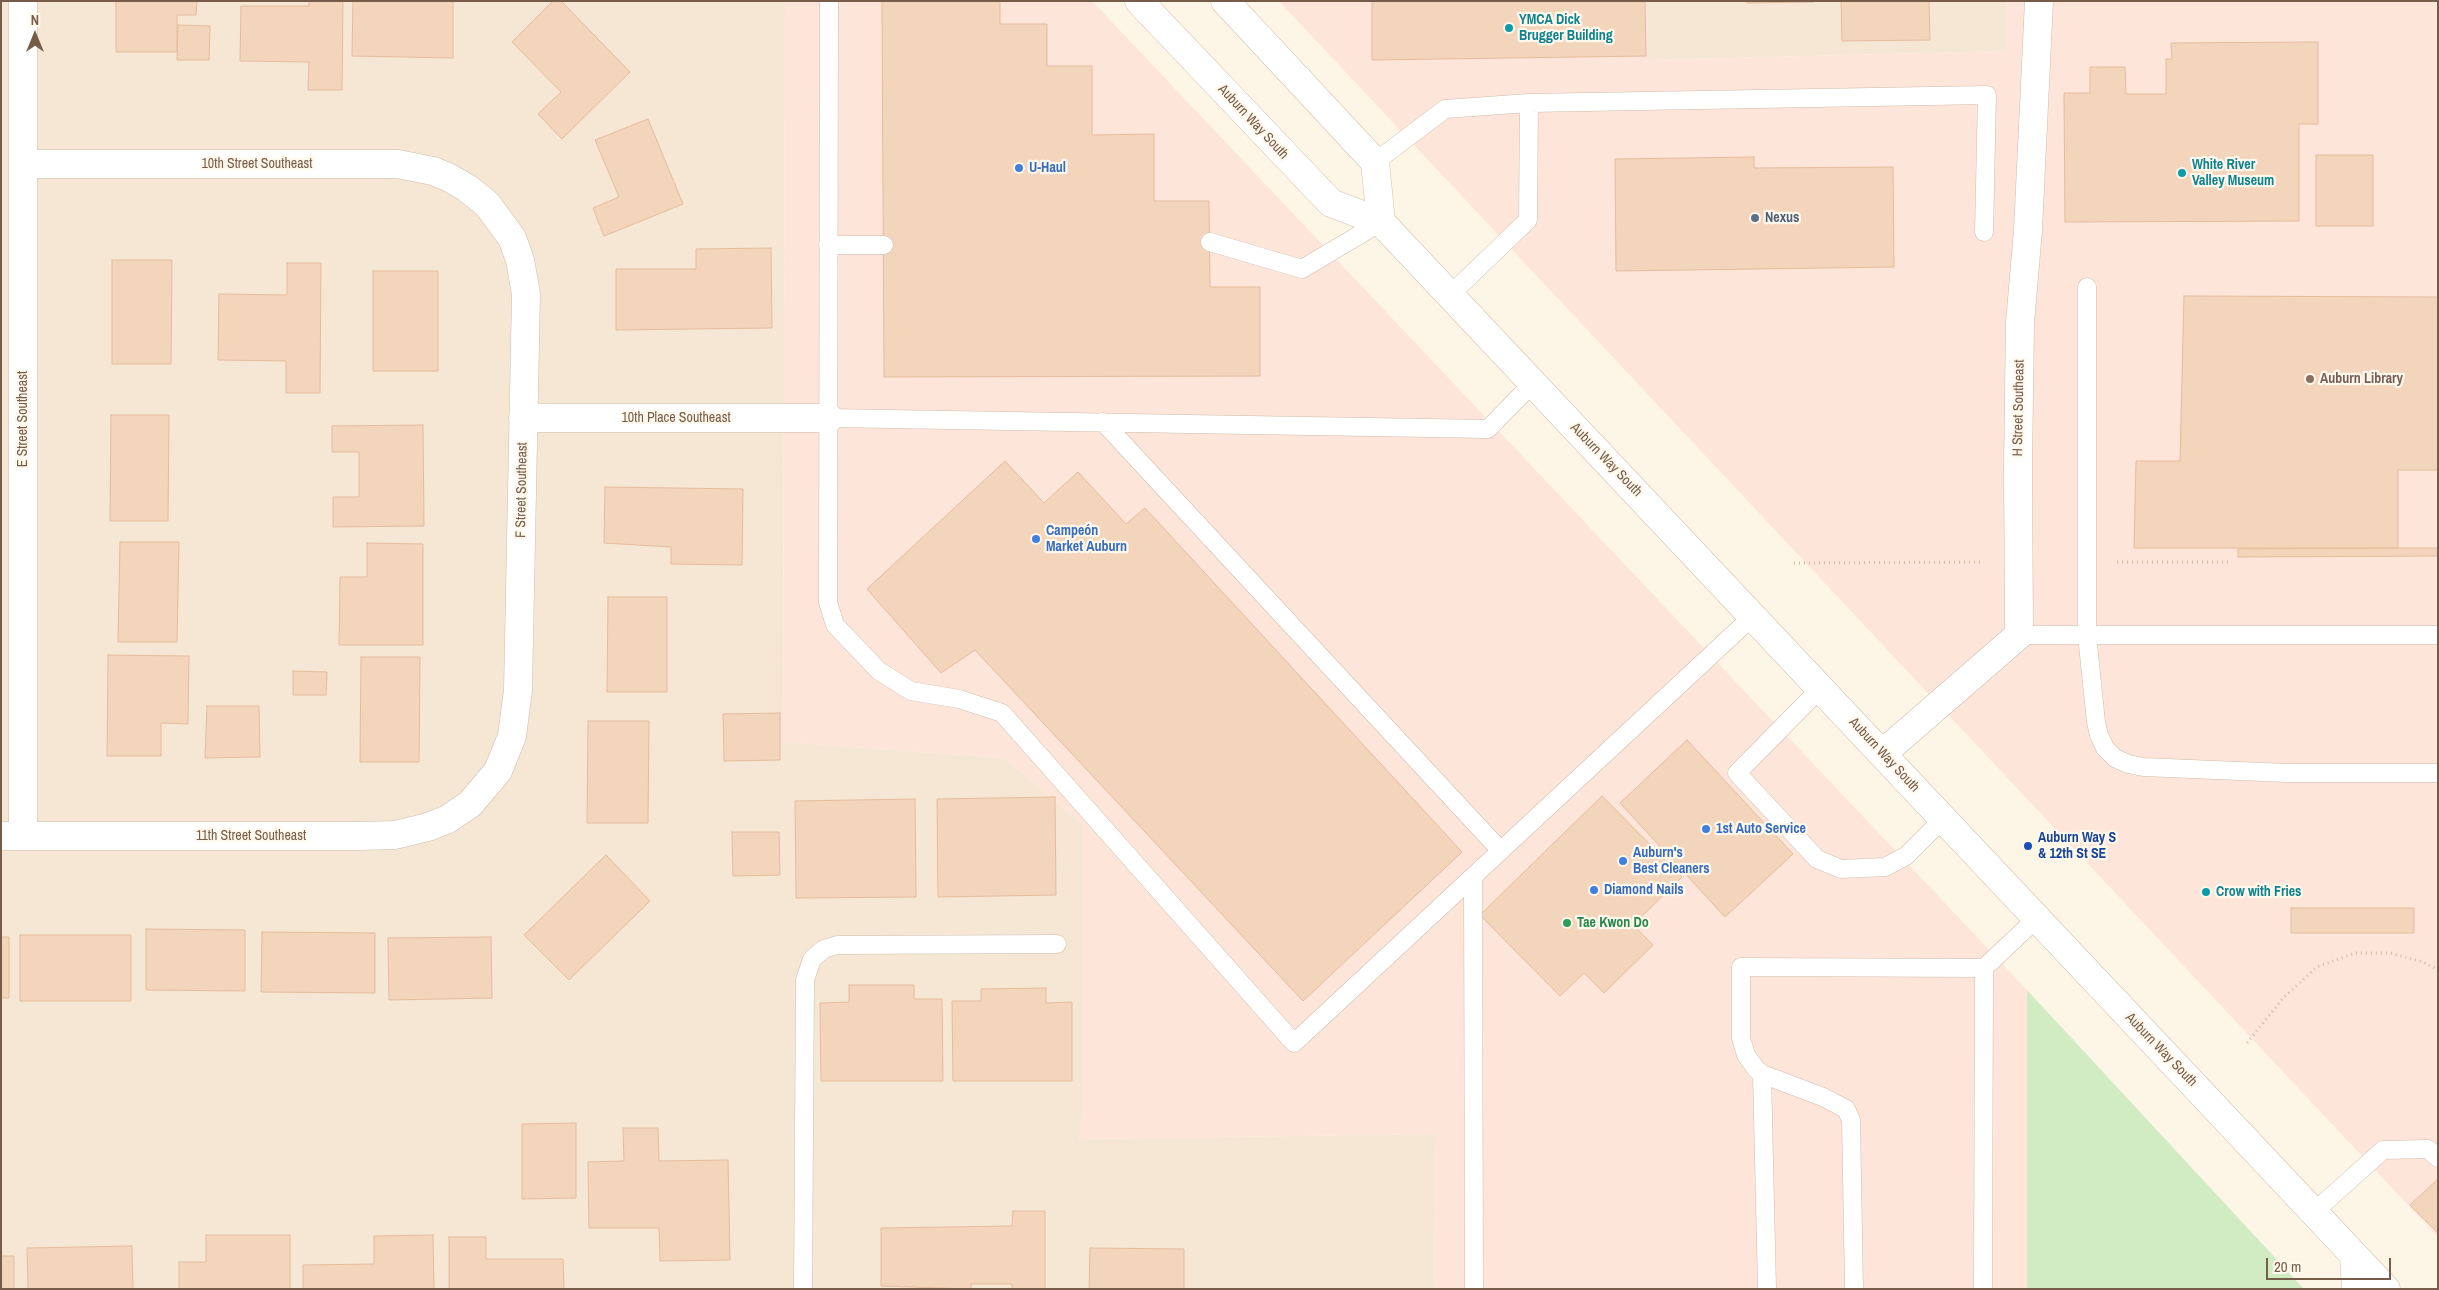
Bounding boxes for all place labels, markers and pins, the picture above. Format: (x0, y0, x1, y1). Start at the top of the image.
place label: YMCA Dick Brugger Building (1519, 12, 1613, 44)
marker: YMCA Dick Brugger Building (1503, 22, 1515, 34)
place label: White River Valley Museum (2192, 157, 2274, 190)
place label: U-Haul (1029, 160, 1066, 176)
marker: U-Haul (1013, 162, 1025, 174)
marker: White River Valley Museum (2176, 167, 2188, 179)
place label: Nexus (1765, 210, 1799, 226)
marker: Nexus (1749, 212, 1761, 224)
place label: Auburn Library (2320, 371, 2403, 387)
marker: Auburn Library (2304, 373, 2316, 385)
place label: Campeón Market Auburn (1046, 523, 1127, 556)
marker: Campeón Market Auburn (1030, 533, 1042, 545)
place label: 1st Auto Service (1716, 821, 1806, 837)
marker: 1st Auto Service (1700, 823, 1712, 835)
place label: Auburn Way S & 12th St SE (2038, 830, 2116, 862)
marker: Auburn Way S & 12th St SE (2022, 840, 2034, 852)
place label: Auburn's Best Cleaners (1633, 845, 1710, 878)
marker: Auburn's Best Cleaners (1617, 855, 1629, 867)
place label: Diamond Nails (1604, 882, 1684, 898)
marker: Diamond Nails (1588, 884, 1600, 896)
place label: Crow with Fries (2216, 884, 2301, 900)
marker: Crow with Fries (2200, 886, 2212, 898)
place label: Tae Kwon Do (1577, 915, 1649, 931)
marker: Tae Kwon Do (1561, 917, 1573, 929)

